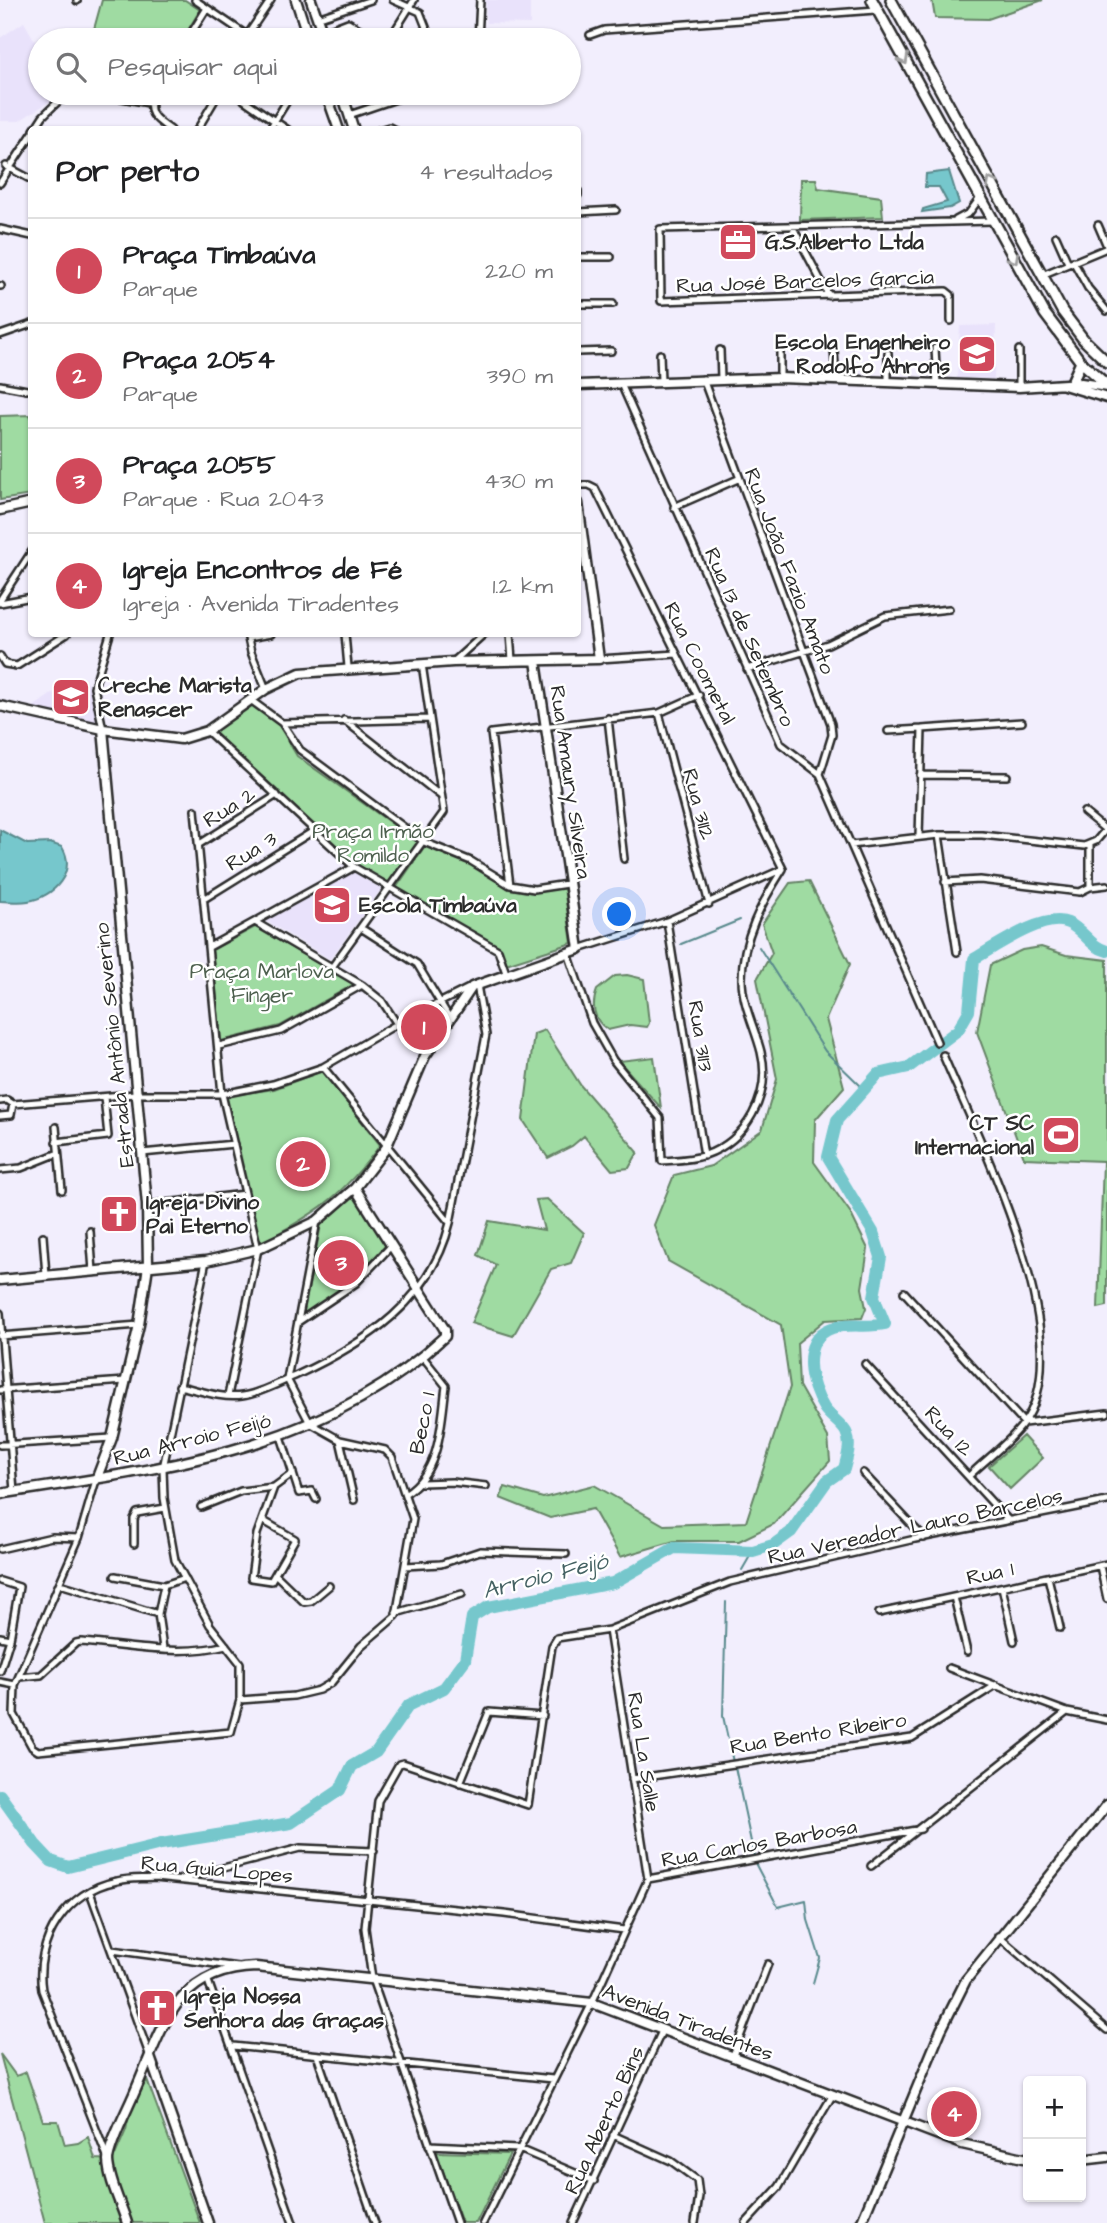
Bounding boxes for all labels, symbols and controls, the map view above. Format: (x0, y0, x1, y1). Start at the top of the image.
search box (28, 28, 581, 105)
icon: search (52, 48, 90, 86)
text: Pesquisar aqui (108, 49, 277, 85)
one-way arrow (896, 53, 909, 66)
text: Por perto (56, 151, 199, 193)
text: 4 resultados (419, 156, 553, 188)
one-way arrow (986, 177, 999, 189)
office icon: G.S.Alberto Ltda (717, 221, 759, 263)
place label: G.S.Alberto Ltda (765, 228, 924, 257)
text: Praça Timbaúva (123, 237, 315, 273)
one-way arrow (1006, 252, 1019, 265)
text: 1 (78, 255, 80, 287)
text: 220 m (485, 255, 553, 287)
street label: Rua José Barcelos Garcia (676, 262, 935, 300)
text: Parque (123, 273, 198, 305)
place label: Escola Engenheiro Rodolfo Ahrons (776, 328, 950, 381)
school or university icon: Escola Engenheiro Rodolfo Ahrons (956, 333, 998, 375)
text: Praça 2054 (123, 342, 275, 378)
text: 2 (72, 360, 86, 392)
text: 390 m (487, 360, 553, 392)
text: Parque (123, 378, 198, 410)
text: Praça 2055 (123, 447, 275, 483)
street label: Rua João Fazio Amato (737, 464, 842, 678)
text: 3 (73, 465, 85, 497)
text: 430 m (484, 465, 553, 497)
text: Parque · Rua 2043 (123, 483, 324, 515)
street label: Rua 13 de Setembro (697, 543, 802, 732)
text: Igreja Encontros de Fé (123, 552, 402, 588)
text: 4 (71, 570, 87, 602)
text: 1.2 km (492, 570, 553, 602)
text: Igreja · Avenida Tiradentes (123, 588, 399, 620)
street label: Rua Coometal (656, 597, 743, 729)
place label: Creche Marista Renascer (98, 671, 252, 724)
school or university icon: Creche Marista Renascer (50, 676, 92, 718)
street label: Rua Amaury Silveira (541, 683, 598, 881)
street label: Rua 3112 (675, 765, 722, 843)
street label: Rua 2 (198, 780, 261, 835)
park label: Praça Irmão Romildo (312, 817, 434, 870)
street label: Rua 3 (220, 824, 283, 878)
school or university icon: Escola Timbaúva (311, 884, 353, 926)
place label: Escola Timbaúva (359, 891, 517, 920)
your location (602, 897, 636, 931)
street label: Estrada Antônio Severino (87, 921, 142, 1169)
park label: Praça Marlova Finger (190, 957, 335, 1012)
street label: Rua 3113 (681, 999, 720, 1074)
pin: 1 (401, 1001, 447, 1053)
place label: CT SC Internacional (915, 1109, 1035, 1162)
sports icon: CT SC Internacional (1040, 1114, 1082, 1156)
pin: 2 (280, 1138, 326, 1190)
place label: Igreja Divino Pai Eterno (146, 1188, 259, 1241)
church icon: Igreja Divino Pai Eterno (98, 1193, 140, 1235)
pin: 3 (318, 1237, 364, 1289)
street label: Beco 1 (402, 1389, 443, 1457)
street label: Rua 12 (918, 1400, 980, 1463)
street label: Rua Arroio Feijó (110, 1406, 274, 1473)
street label: Rua Vereador Lauro Barcelos (765, 1481, 1065, 1572)
water label: Arroio Feijó (479, 1545, 613, 1607)
street label: Rua 1 (964, 1554, 1017, 1593)
street label: Rua La Salle (620, 1690, 667, 1814)
street label: Rua Bento Ribeiro (728, 1705, 908, 1762)
street label: Rua Carlos Barbosa (659, 1812, 859, 1875)
street label: Rua Guia Lopes (140, 1848, 294, 1892)
street label: Avenida Tiradentes (598, 1977, 777, 2068)
place label: Igreja Nossa Senhora das Graças (183, 1982, 384, 2035)
church icon: Igreja Nossa Senhora das Graças (136, 1987, 178, 2029)
street label: Rua Aberto Bins (557, 2041, 652, 2199)
map controls (1023, 2076, 1086, 2202)
button: + (1023, 2076, 1086, 2139)
pin: 4 (931, 2088, 977, 2140)
button: − (1023, 2139, 1086, 2202)

